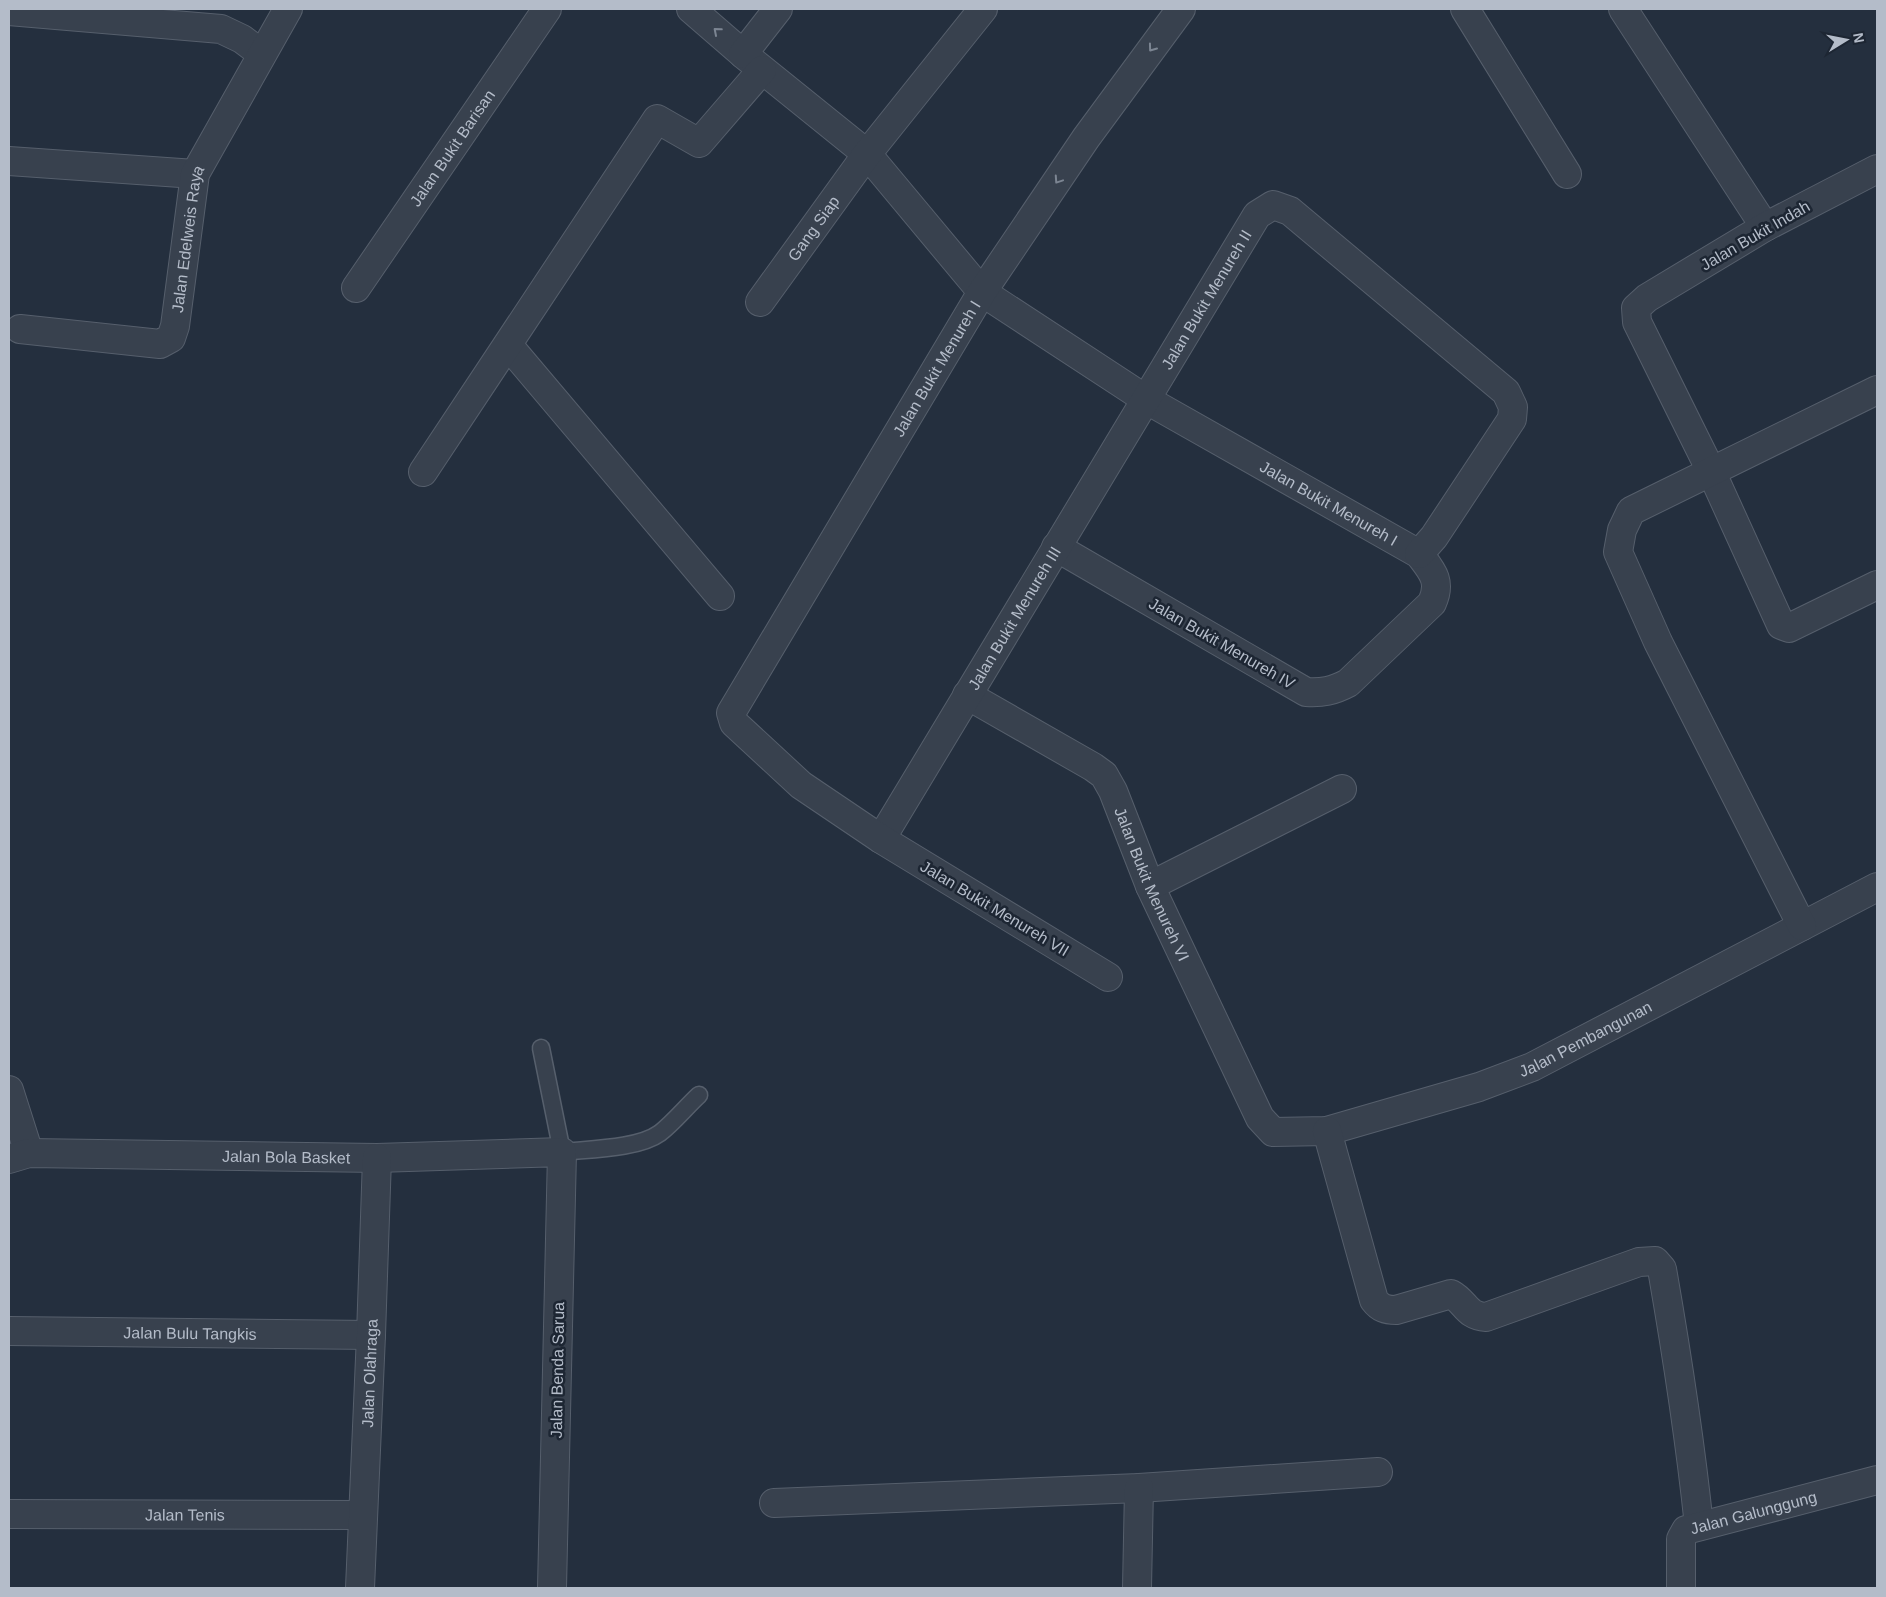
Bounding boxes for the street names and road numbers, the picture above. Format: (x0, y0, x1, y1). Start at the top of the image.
street label: Jalan Bukit Barisan (407, 87, 498, 209)
street label: Jalan Edelweis Raya (169, 162, 207, 314)
street label: Gang Siap (785, 193, 843, 264)
street label: Jalan Bukit Indah (1698, 197, 1813, 273)
street label: Jalan Bukit Menureh II (1158, 227, 1255, 372)
street label: Jalan Bukit Menureh I (890, 298, 984, 440)
street label: Jalan Bukit Menureh I (1257, 458, 1400, 549)
street label: Jalan Bukit Menureh III (965, 544, 1064, 693)
street label: Jalan Bukit Menureh IV (1146, 595, 1298, 692)
street label: Jalan Bukit Menureh VI (1111, 805, 1192, 964)
street label: Jalan Bukit Menureh VII (918, 857, 1072, 959)
street label: Jalan Pembangunan (1517, 998, 1655, 1080)
street label: Jalan Bola Basket (222, 1148, 351, 1167)
street label: Jalan Benda Sarua (548, 1302, 567, 1438)
street label: Jalan Olahraga (359, 1319, 381, 1428)
street label: Jalan Bulu Tangkis (123, 1324, 257, 1343)
street label: Jalan Galunggung (1689, 1488, 1819, 1538)
street label: Jalan Tenis (145, 1506, 225, 1524)

